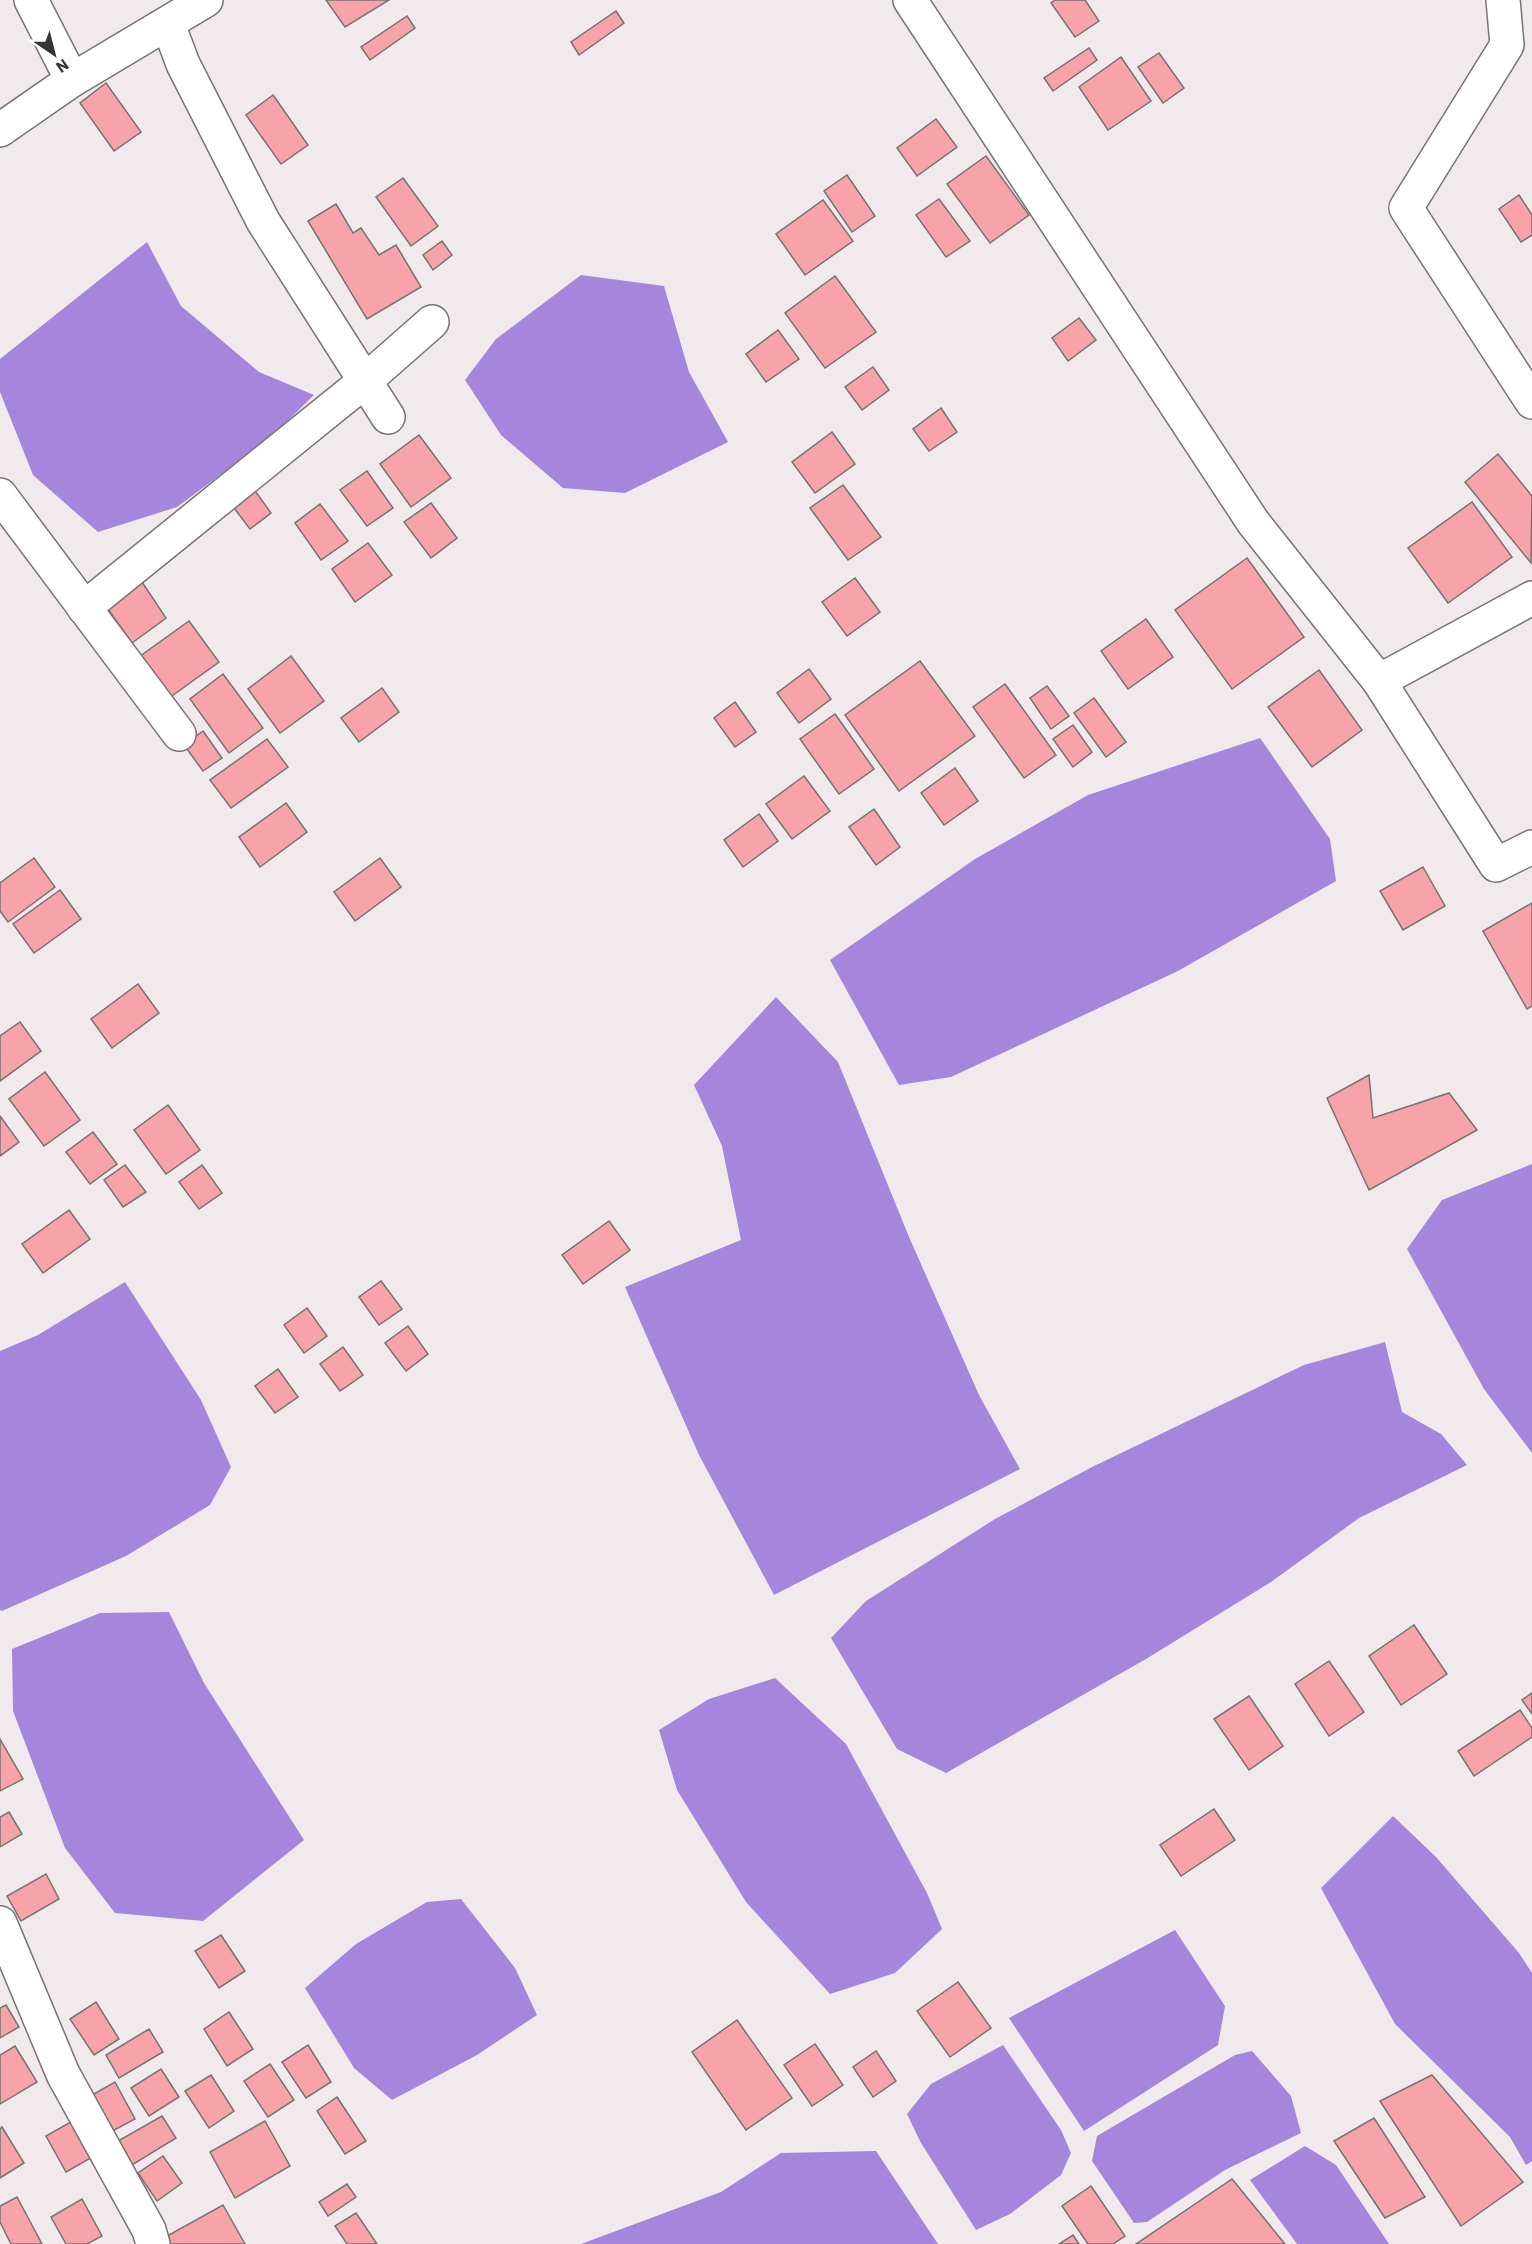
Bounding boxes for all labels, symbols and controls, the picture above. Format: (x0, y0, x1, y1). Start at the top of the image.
north arrow (24, 24, 84, 84)
text: N (53, 56, 73, 78)

